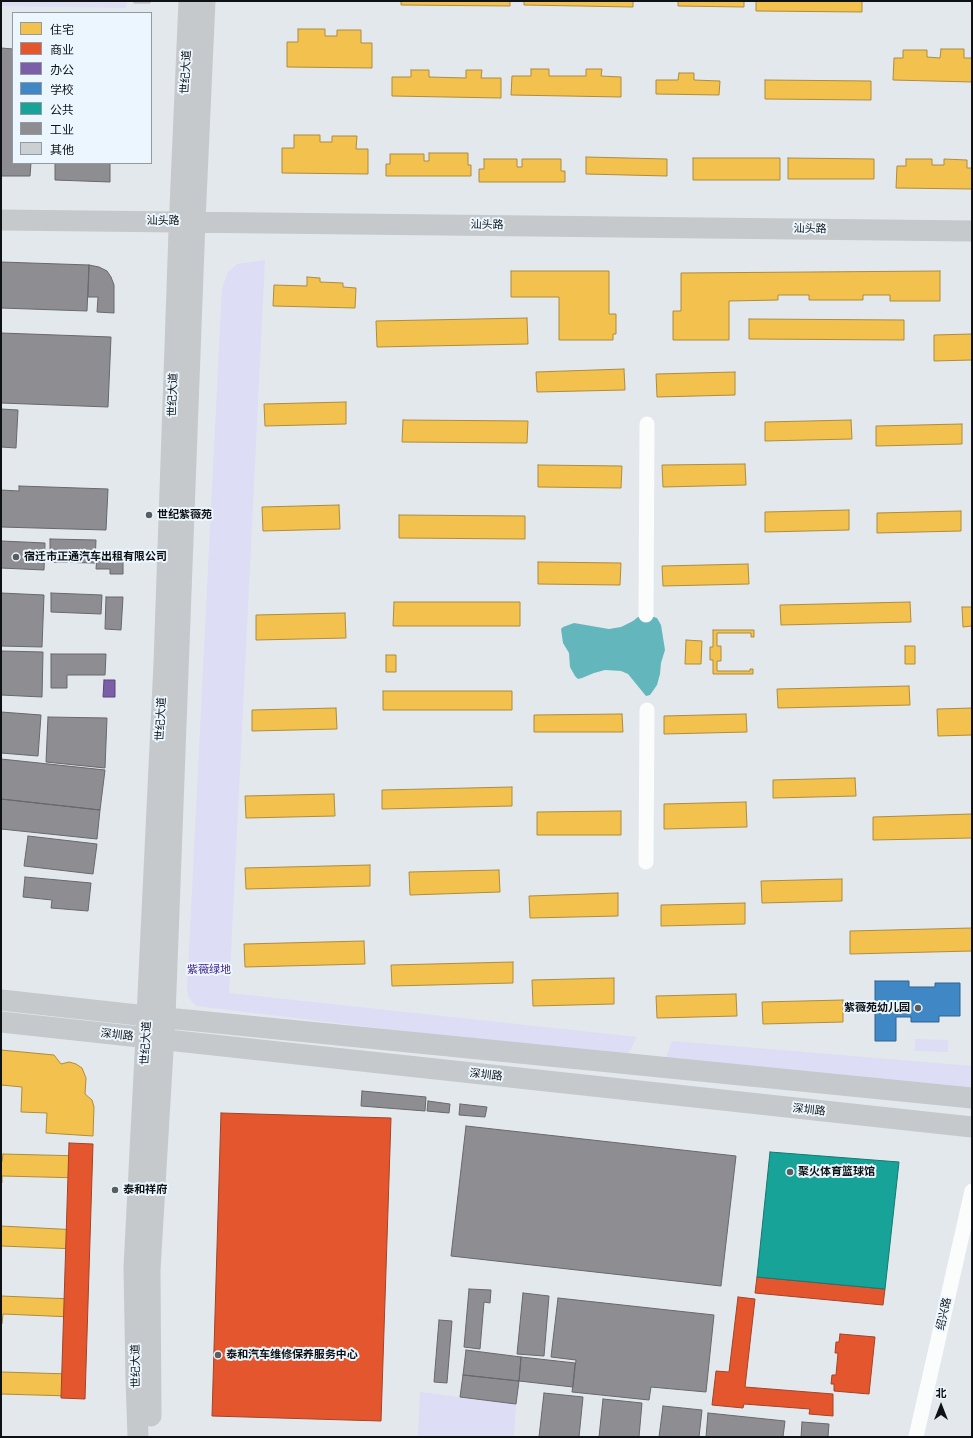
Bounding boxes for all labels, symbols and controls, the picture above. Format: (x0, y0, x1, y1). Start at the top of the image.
legend (12, 12, 152, 164)
text: 住宅 (50, 23, 74, 37)
text: 商业 (50, 43, 74, 57)
street label: 世纪大道 (178, 50, 194, 94)
text: 办公 (50, 63, 74, 77)
text: 学校 (50, 83, 74, 97)
text: 公共 (50, 103, 74, 117)
text: 工业 (50, 123, 74, 137)
text: 其他 (50, 143, 74, 157)
street label: 汕头路 (147, 214, 179, 228)
street label: 汕头路 (470, 218, 504, 232)
street label: 汕头路 (793, 222, 827, 236)
street label: 世纪大道 (166, 373, 180, 417)
place label: 世纪紫薇苑 (157, 508, 212, 522)
marker: 世纪紫薇苑 (144, 510, 154, 520)
place label: 宿迁市正通汽车出租有限公司 (24, 550, 167, 564)
marker: 宿迁市正通汽车出租有限公司 (11, 552, 21, 562)
street label: 世纪大道 (153, 697, 169, 741)
park label: 紫薇绿地 (187, 963, 231, 977)
place label: 紫薇苑幼儿园 (844, 1001, 910, 1015)
marker: 紫薇苑幼儿园 (913, 1003, 923, 1013)
street label: 世纪大道 (138, 1021, 154, 1065)
street label: 深圳路 (100, 1027, 134, 1043)
street label: 深圳路 (469, 1067, 503, 1083)
street label: 深圳路 (792, 1102, 826, 1118)
place label: 聚火体育篮球馆 (798, 1165, 875, 1179)
marker: 聚火体育篮球馆 (785, 1167, 795, 1177)
place label: 泰和祥府 (123, 1183, 167, 1197)
marker: 泰和祥府 (110, 1185, 120, 1195)
street label: 绍兴路 (934, 1296, 954, 1332)
street label: 世纪大道 (129, 1344, 143, 1388)
place label: 泰和汽车维修保养服务中心 (226, 1348, 358, 1362)
marker: 泰和汽车维修保养服务中心 (213, 1350, 223, 1360)
north arrow (921, 1386, 961, 1426)
text: 北 (936, 1387, 947, 1400)

